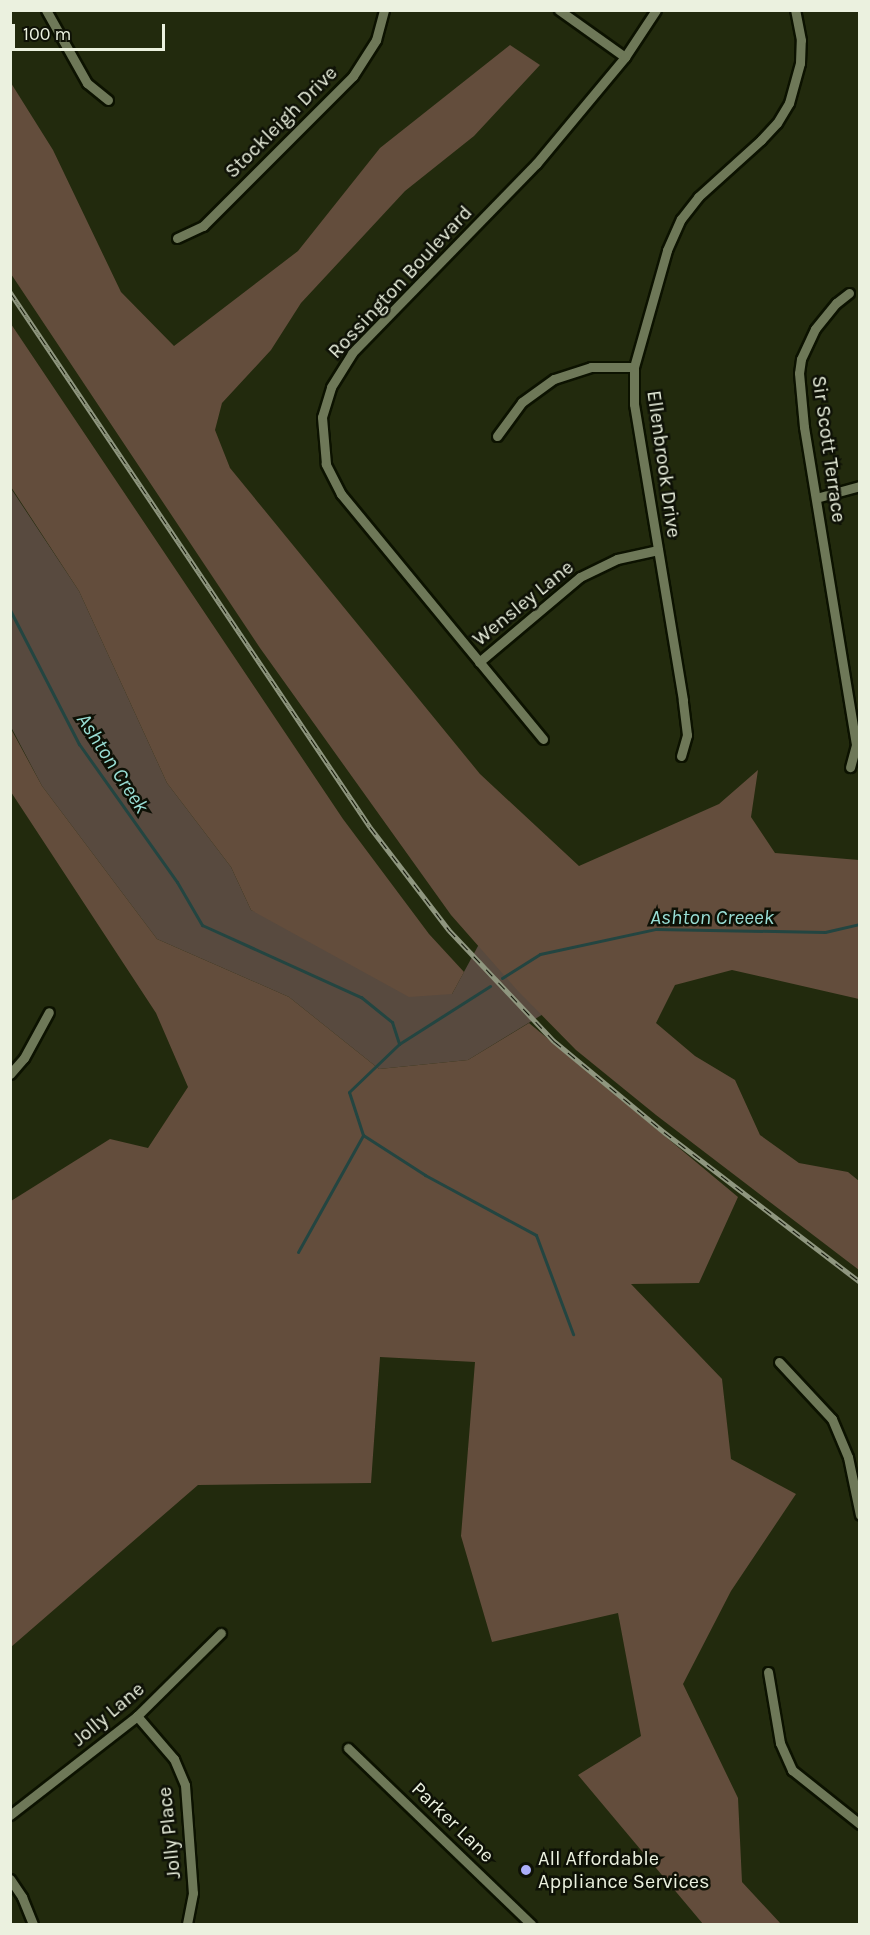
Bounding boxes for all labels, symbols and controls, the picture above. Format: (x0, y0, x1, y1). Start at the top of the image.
scale bar (15, 12, 168, 50)
text: 100 m (23, 23, 71, 45)
street label: Stockleigh Drive (220, 61, 342, 183)
street label: Rossington Boulevard (323, 201, 477, 363)
street label: Sir Scott Terrace (807, 374, 851, 524)
street label: Ellenbrook Drive (642, 389, 686, 539)
street label: Wensley Lane (468, 555, 578, 651)
water label: Ashton Creek (71, 708, 155, 818)
water label: Ashton Creeek (650, 904, 774, 930)
street label: Jolly Lane (67, 1677, 149, 1751)
street label: Parker Lane (407, 1777, 499, 1867)
street label: Jolly Place (152, 1786, 186, 1880)
place label: All Affordable Appliance Services (538, 1846, 710, 1893)
marker: All Affordable Appliance Services (519, 1863, 533, 1877)

